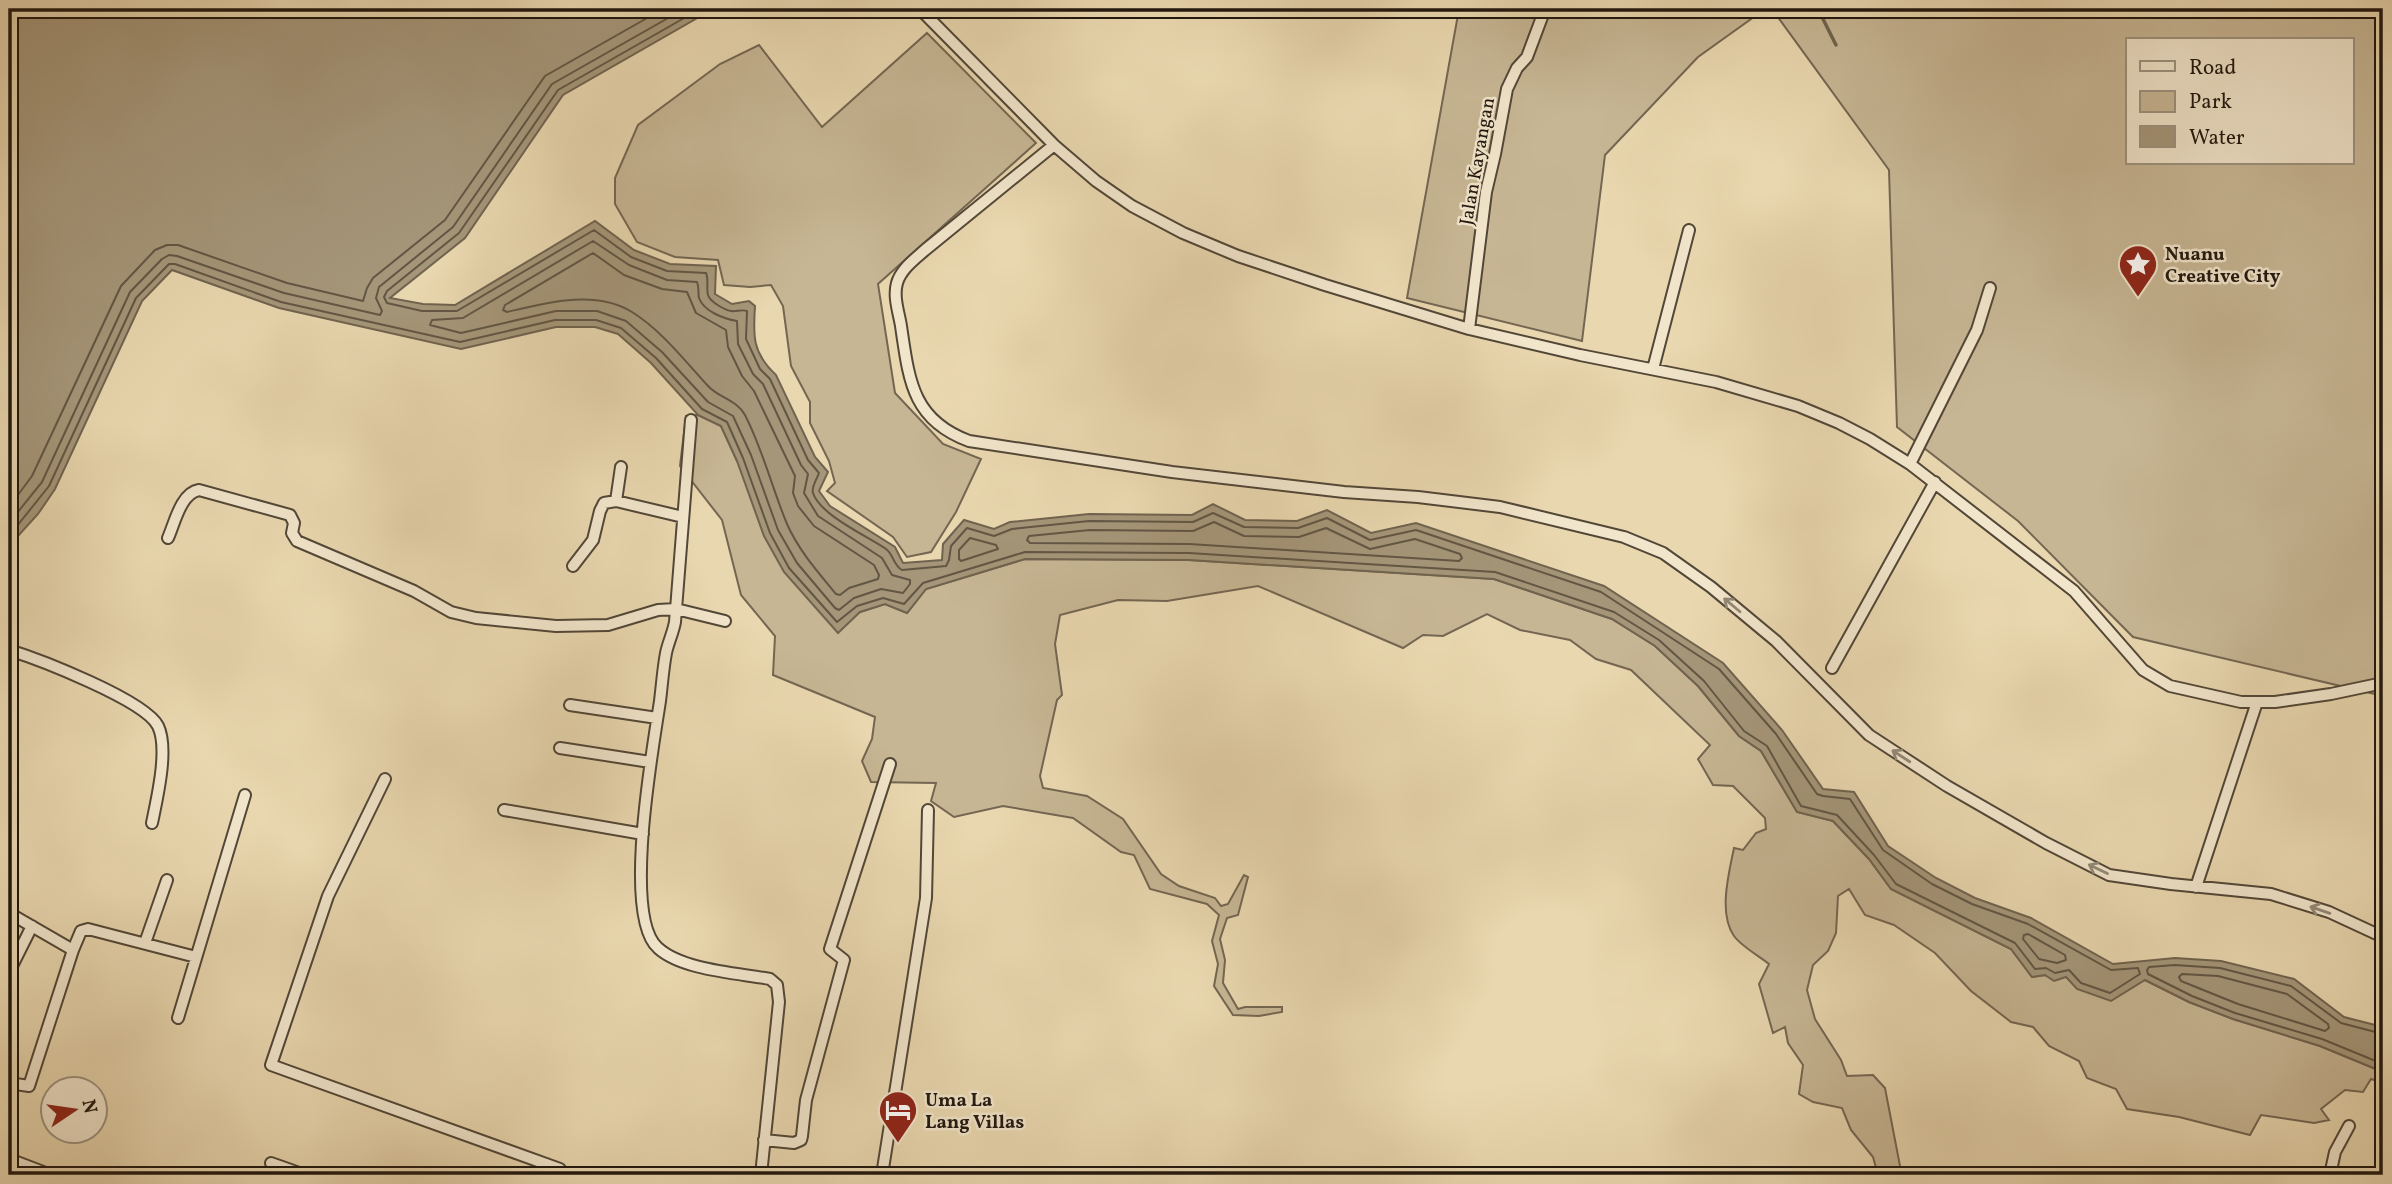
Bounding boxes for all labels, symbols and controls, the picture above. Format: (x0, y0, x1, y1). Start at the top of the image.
legend (2126, 38, 2354, 164)
text: Road (2189, 54, 2236, 83)
text: Park (2189, 88, 2232, 117)
street label: Jalan Kayangan (1454, 95, 1502, 227)
text: Water (2189, 124, 2245, 153)
place label: Nuanu Creative City (2165, 242, 2281, 290)
place icon: Nuanu Creative City (2117, 243, 2159, 298)
one-way arrow (1723, 597, 1741, 613)
one-way arrow (1892, 749, 1911, 763)
one-way arrow (2088, 862, 2109, 876)
one-way arrow (2310, 903, 2332, 915)
north arrow (38, 1076, 108, 1146)
place label: Uma La Lang Villas (925, 1088, 1024, 1136)
hotel icon: Uma La Lang Villas (877, 1089, 919, 1144)
text: N (74, 1097, 103, 1116)

